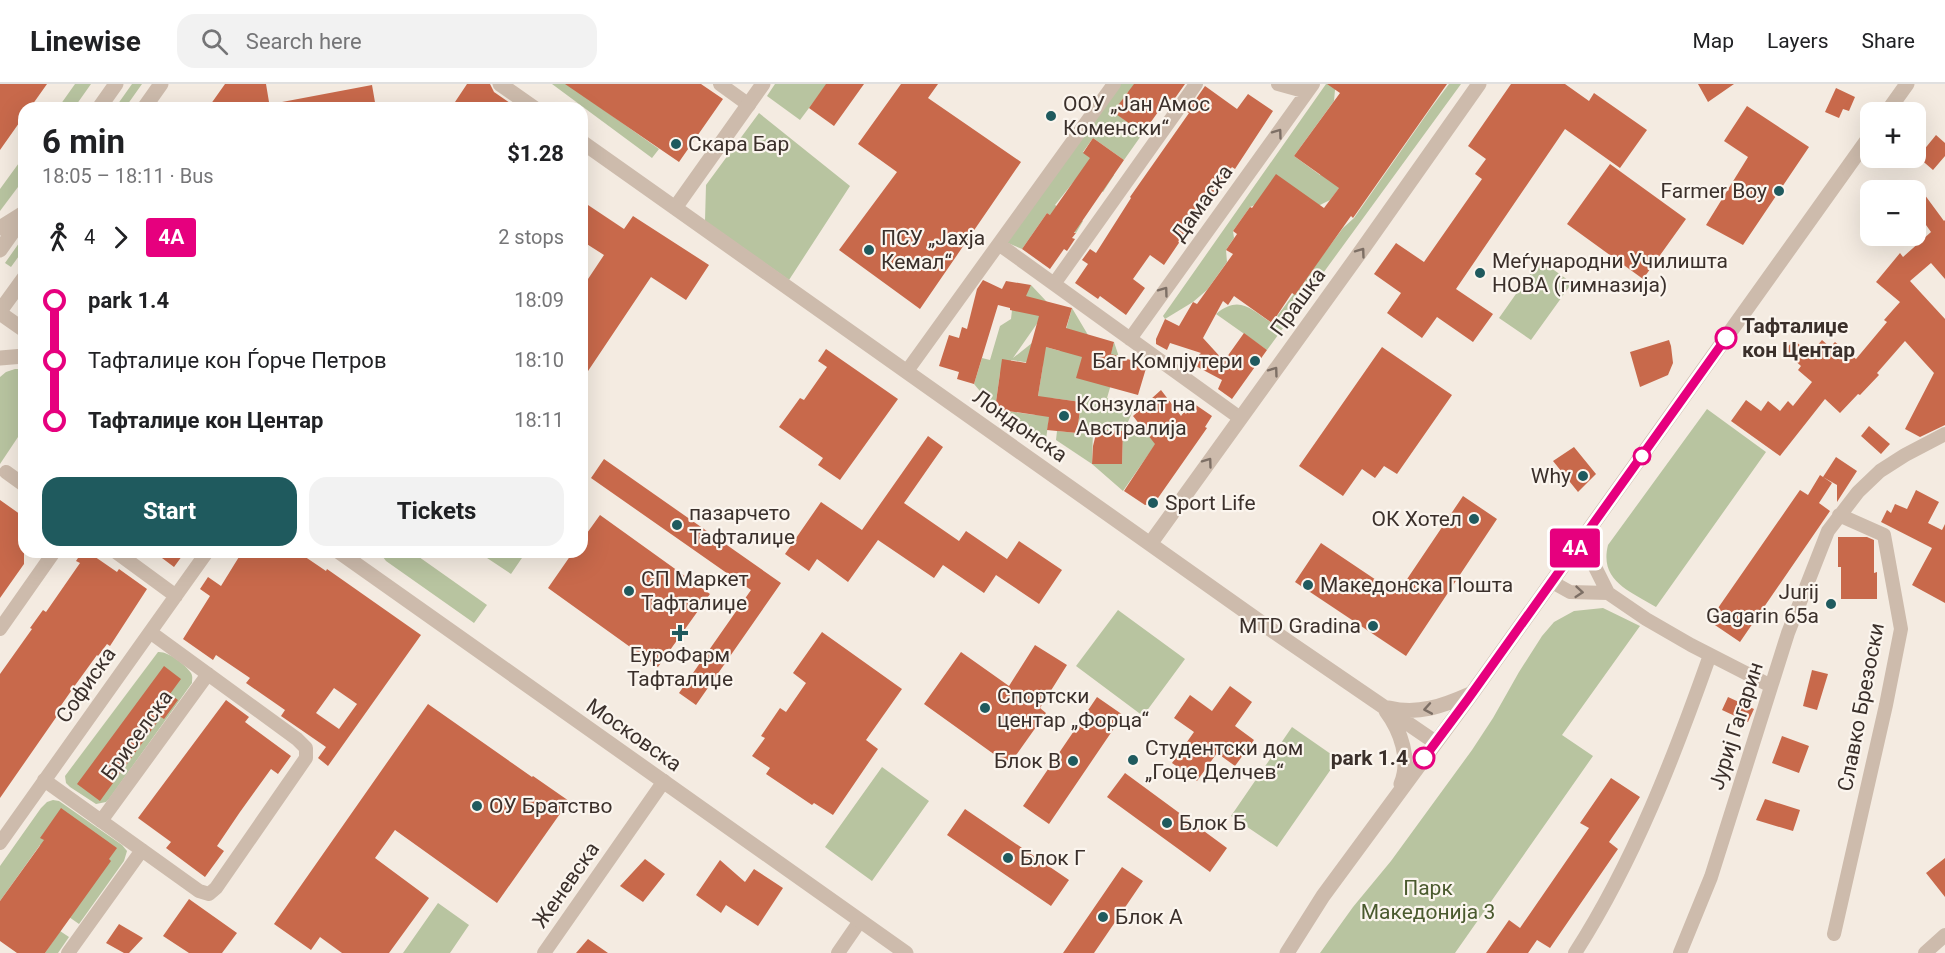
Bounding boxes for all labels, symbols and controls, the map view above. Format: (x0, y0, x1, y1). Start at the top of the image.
search box (177, 14, 597, 68)
text: Linewise (30, 25, 141, 58)
icon: search (198, 25, 231, 58)
text: Search here (246, 29, 362, 54)
text: Map (1692, 29, 1734, 53)
text: Layers (1767, 29, 1828, 53)
text: Share (1861, 29, 1915, 53)
place label: ООУ „Јан Амос Коменски“ (1063, 92, 1210, 140)
map controls (1860, 102, 1926, 246)
button: + (1860, 102, 1926, 168)
marker: ООУ „Јан Амос Коменски“ (1044, 109, 1058, 123)
text: 6 min (42, 122, 125, 161)
one-way arrow (1271, 128, 1282, 139)
place label: Скара Бар (688, 132, 789, 156)
marker: Скара Бар (669, 137, 683, 151)
text: $1.28 (507, 141, 564, 166)
street label: Дамаска (1166, 160, 1238, 246)
text: 18:05 – 18:11 · Bus (42, 164, 214, 188)
place label: Farmer Boy (1660, 179, 1767, 203)
button: − (1860, 180, 1926, 246)
marker: Farmer Boy (1772, 184, 1786, 198)
icon: walk (42, 221, 75, 254)
icon: forward (104, 221, 137, 254)
text: 4 (84, 225, 95, 249)
text: 4A (158, 225, 184, 249)
text: 2 stops (498, 225, 564, 249)
place label: ПСУ „Јахја Кемал“ (881, 226, 985, 274)
marker: ПСУ „Јахја Кемал“ (862, 243, 876, 257)
one-way arrow (1354, 247, 1365, 258)
place label: Меѓународни Училишта НОВА (гимназија) (1492, 249, 1728, 297)
street label: Прашка (1265, 263, 1331, 341)
marker: Меѓународни Училишта НОВА (гимназија) (1473, 266, 1487, 280)
one-way arrow (1157, 287, 1168, 298)
text: park 1.4 (88, 288, 169, 313)
text: 18:09 (514, 288, 564, 312)
place label: Тафталиџе кон Центар (1742, 314, 1855, 362)
marker: Тафталиџе кон Центар (1715, 327, 1737, 349)
text: Тафталиџе кон Ѓорче Петров (88, 348, 386, 373)
text: 18:10 (514, 348, 564, 372)
place label: Баг Компјутери (1092, 349, 1243, 373)
marker: Баг Компјутери (1248, 354, 1262, 368)
one-way arrow (1267, 366, 1278, 377)
street label: Лондонска (968, 385, 1072, 467)
place label: Конзулат на Австралија (1076, 392, 1196, 440)
text: Тафталиџе кон Центар (88, 408, 323, 433)
text: 18:11 (514, 408, 564, 432)
marker: Конзулат на Австралија (1057, 409, 1071, 423)
unlabelled marker (1633, 447, 1651, 465)
one-way arrow (1201, 458, 1212, 469)
place label: Why (1531, 464, 1571, 488)
marker: Why (1576, 469, 1590, 483)
button: Start (42, 477, 297, 546)
button: Tickets (309, 477, 564, 546)
place label: Sport Life (1165, 491, 1256, 515)
marker: Sport Life (1146, 496, 1160, 510)
place label: пазарчето Тафталиџе (689, 501, 795, 549)
place label: ОК Хотел (1372, 507, 1462, 531)
marker: ОК Хотел (1467, 512, 1481, 526)
marker: пазарчето Тафталиџе (670, 518, 684, 532)
line badge: 4A (1548, 528, 1602, 568)
text: 4A (1562, 536, 1588, 560)
place label: СП Маркет Тафталиџе (641, 567, 749, 615)
place label: Македонска Пошта (1320, 573, 1513, 597)
marker: Македонска Пошта (1301, 578, 1315, 592)
place label: Jurij Gagarin 65a (1706, 580, 1819, 628)
marker: СП Маркет Тафталиџе (622, 584, 636, 598)
one-way arrow (1574, 585, 1583, 598)
marker: Jurij Gagarin 65a (1824, 597, 1838, 611)
place label: MTD Gradina (1239, 614, 1361, 638)
marker: MTD Gradina (1366, 619, 1380, 633)
street label: Славко Брезоски (1833, 621, 1889, 793)
marker: ЕуроФарм Тафталиџе (673, 626, 687, 640)
street label: Софиска (51, 643, 121, 727)
place label: ЕуроФарм Тафталиџе (627, 643, 733, 691)
street label: Јуриј Гагарин (1704, 659, 1768, 793)
place label: Спортски центар „Форца“ (997, 684, 1149, 732)
street label: Бриселска (96, 685, 178, 785)
street label: Московска (582, 694, 686, 776)
marker: Спортски центар „Форца“ (978, 701, 992, 715)
one-way arrow (1423, 702, 1433, 715)
place label: Студентски дом „Гоце Делчев“ (1145, 736, 1303, 784)
place label: park 1.4 (1331, 746, 1408, 770)
marker: park 1.4 (1413, 747, 1435, 769)
place label: Блок В (994, 749, 1061, 773)
marker: Студентски дом „Гоце Делчев“ (1126, 753, 1140, 767)
marker: Блок В (1066, 754, 1080, 768)
place label: ОУ Братство (489, 794, 613, 818)
marker: ОУ Братство (470, 799, 484, 813)
place label: Блок Б (1179, 811, 1246, 835)
marker: Блок Б (1160, 816, 1174, 830)
street label: Женевска (528, 838, 604, 932)
place label: Блок Г (1020, 846, 1086, 870)
marker: Блок Г (1001, 851, 1015, 865)
park label: Парк Македонија 3 (1361, 876, 1495, 924)
place label: Блок А (1115, 905, 1183, 929)
marker: Блок А (1096, 910, 1110, 924)

